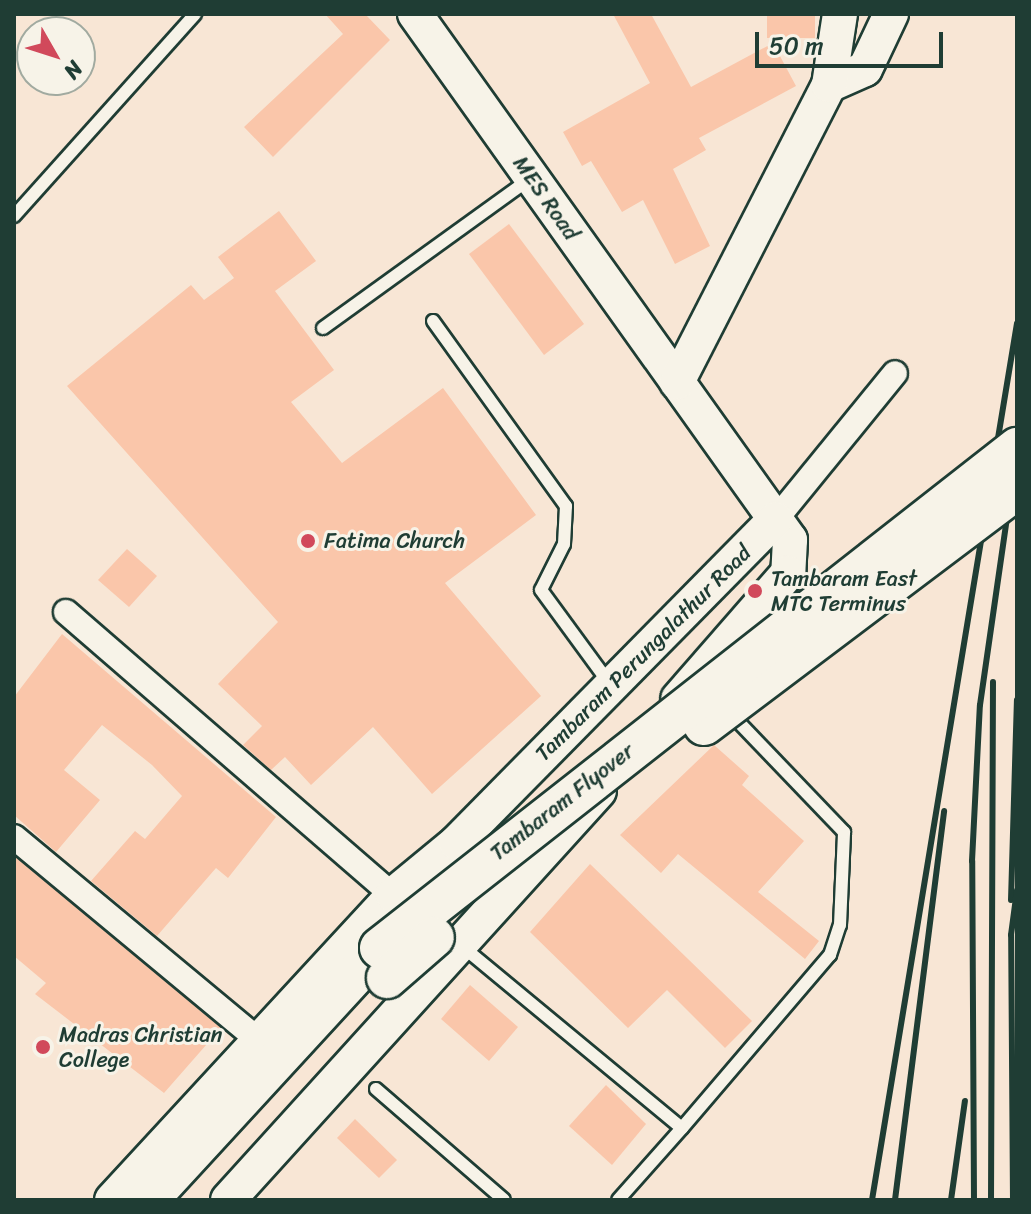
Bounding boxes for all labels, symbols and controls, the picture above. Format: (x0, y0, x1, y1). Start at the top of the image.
north arrow (16, 16, 96, 96)
scale bar (759, 16, 947, 66)
text: 50 m (769, 25, 824, 67)
text: N (54, 52, 93, 88)
street label: MES Road (507, 151, 585, 245)
place label: Fatima Church (324, 528, 465, 554)
marker: Fatima Church (299, 532, 317, 550)
street label: Tambaram Perungalathur Road (529, 539, 757, 767)
place label: Tambaram East MTC Terminus (771, 565, 918, 616)
marker: Tambaram East MTC Terminus (746, 582, 764, 600)
street label: Tambaram Flyover (485, 738, 639, 866)
place label: Madras Christian College (59, 1021, 222, 1072)
marker: Madras Christian College (34, 1038, 52, 1056)

